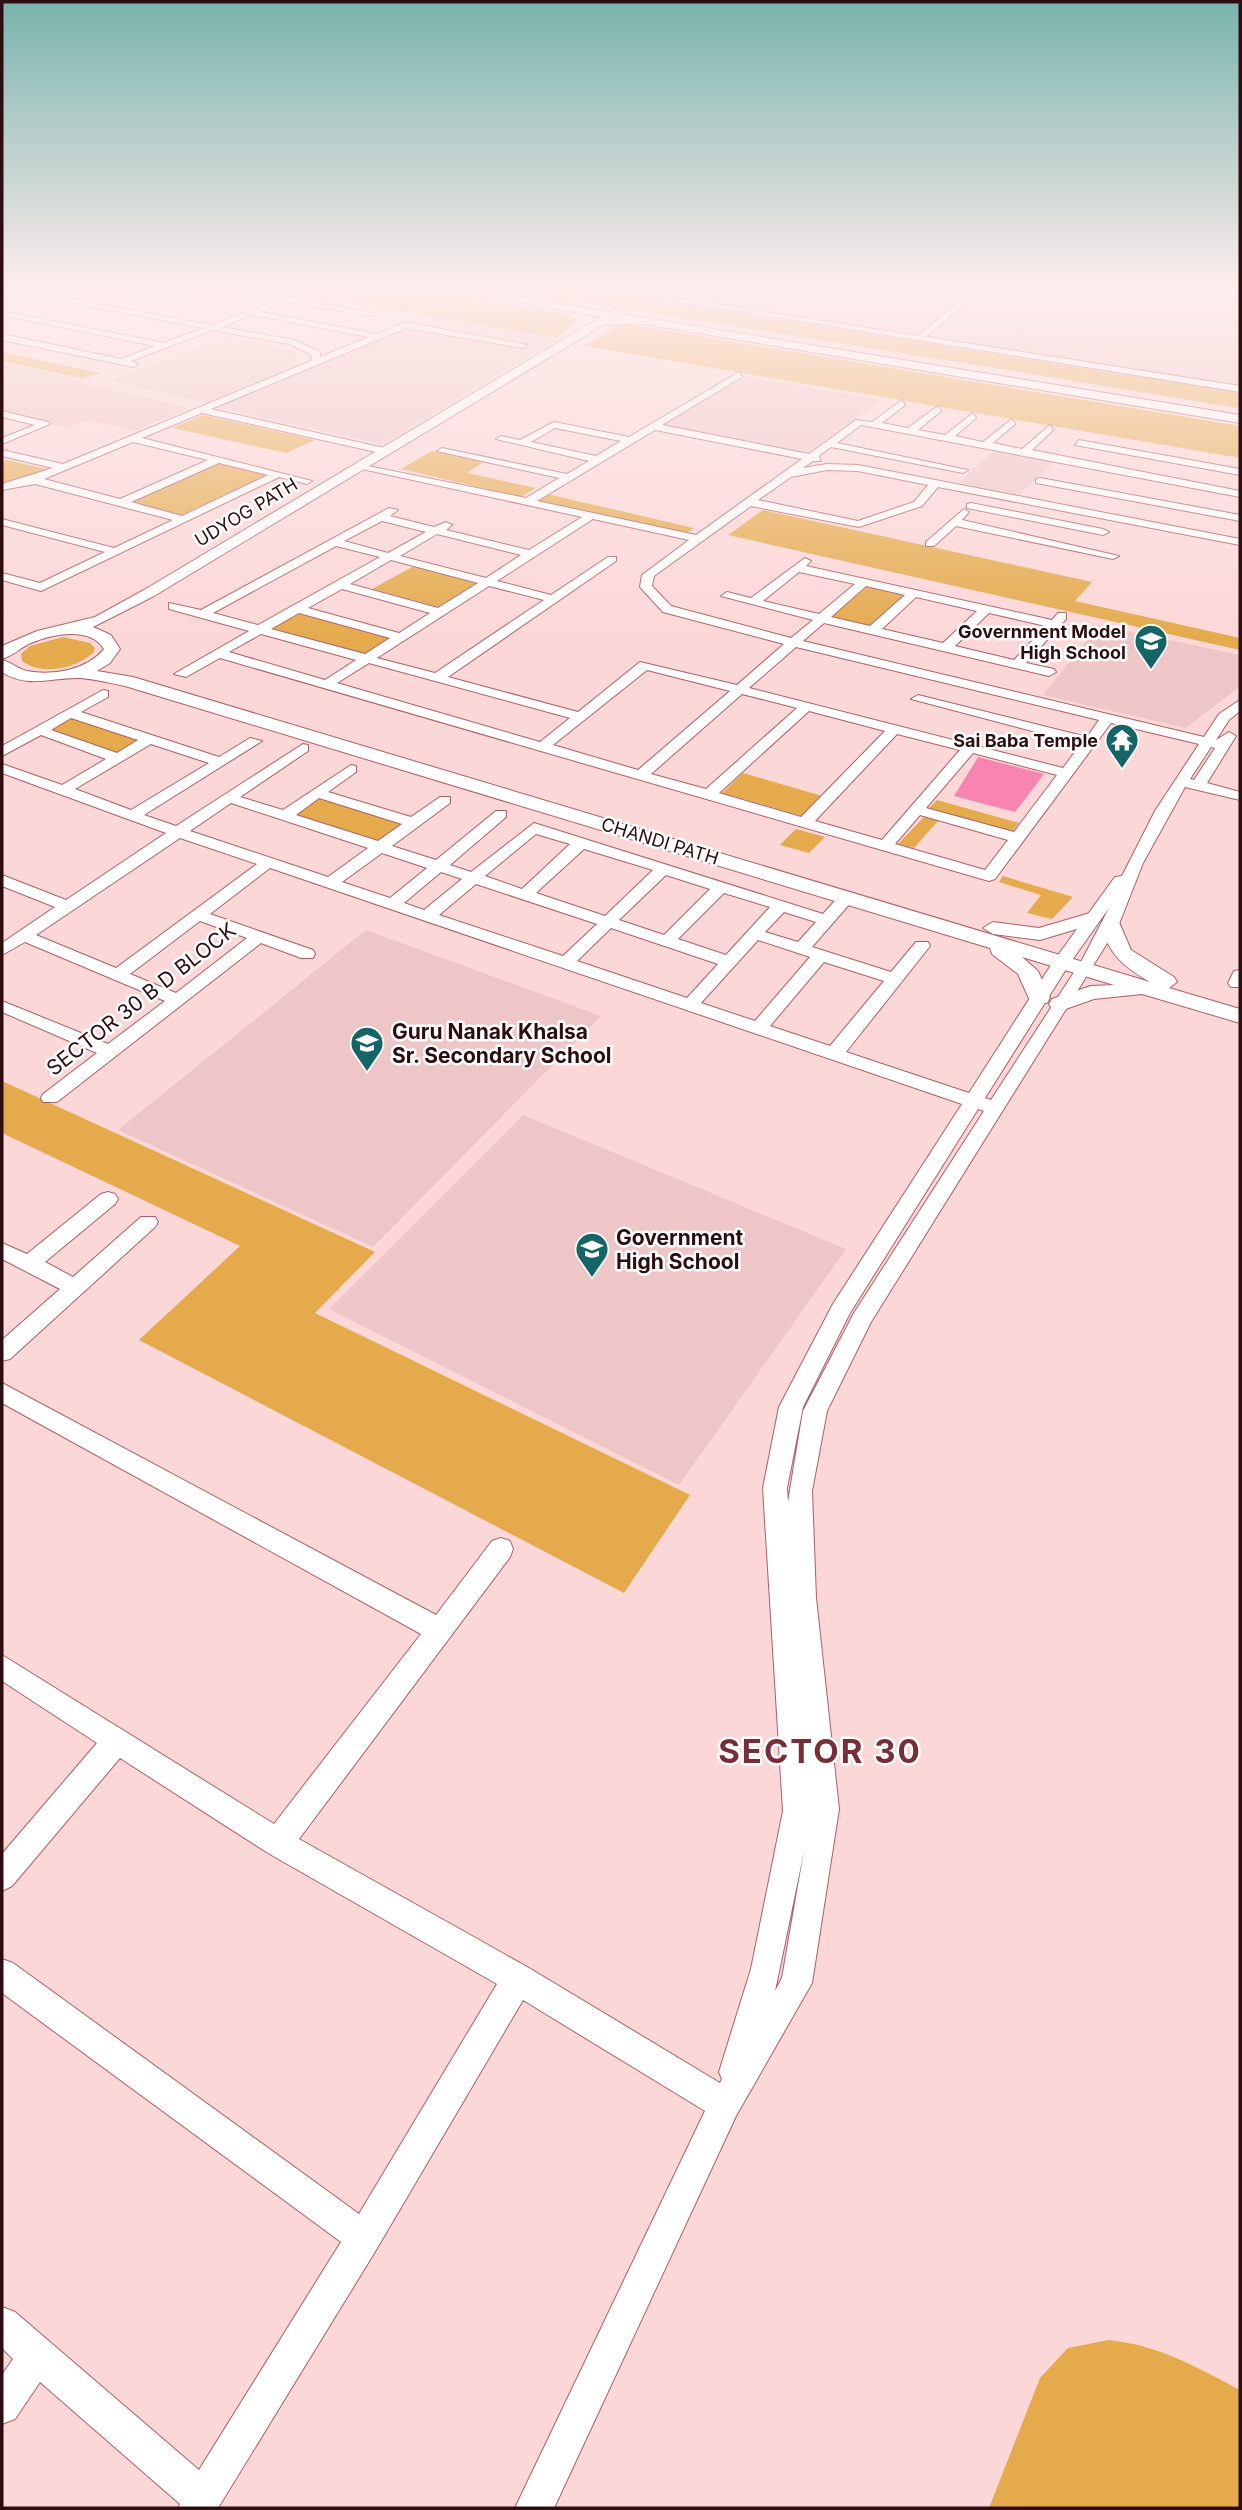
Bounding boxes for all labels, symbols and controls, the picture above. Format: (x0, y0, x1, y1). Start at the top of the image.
street label: UDYOG PATH (191, 473, 301, 551)
place label: Government Model High School (958, 621, 1126, 663)
school or university icon: Government Model High School (1132, 622, 1170, 671)
temple icon: Sai Baba Temple (1103, 721, 1141, 770)
place label: Sai Baba Temple (953, 730, 1098, 751)
street label: CHANDI PATH (599, 813, 721, 869)
street label: SECTOR 30 B D BLOCK (41, 917, 241, 1081)
place label: Guru Nanak Khalsa Sr. Secondary School (392, 1019, 611, 1068)
school or university icon: Guru Nanak Khalsa Sr. Secondary School (348, 1024, 386, 1073)
place label: Government High School (616, 1225, 744, 1274)
school or university icon: Government High School (573, 1230, 611, 1279)
district label: SECTOR 30 (718, 1731, 922, 1771)

